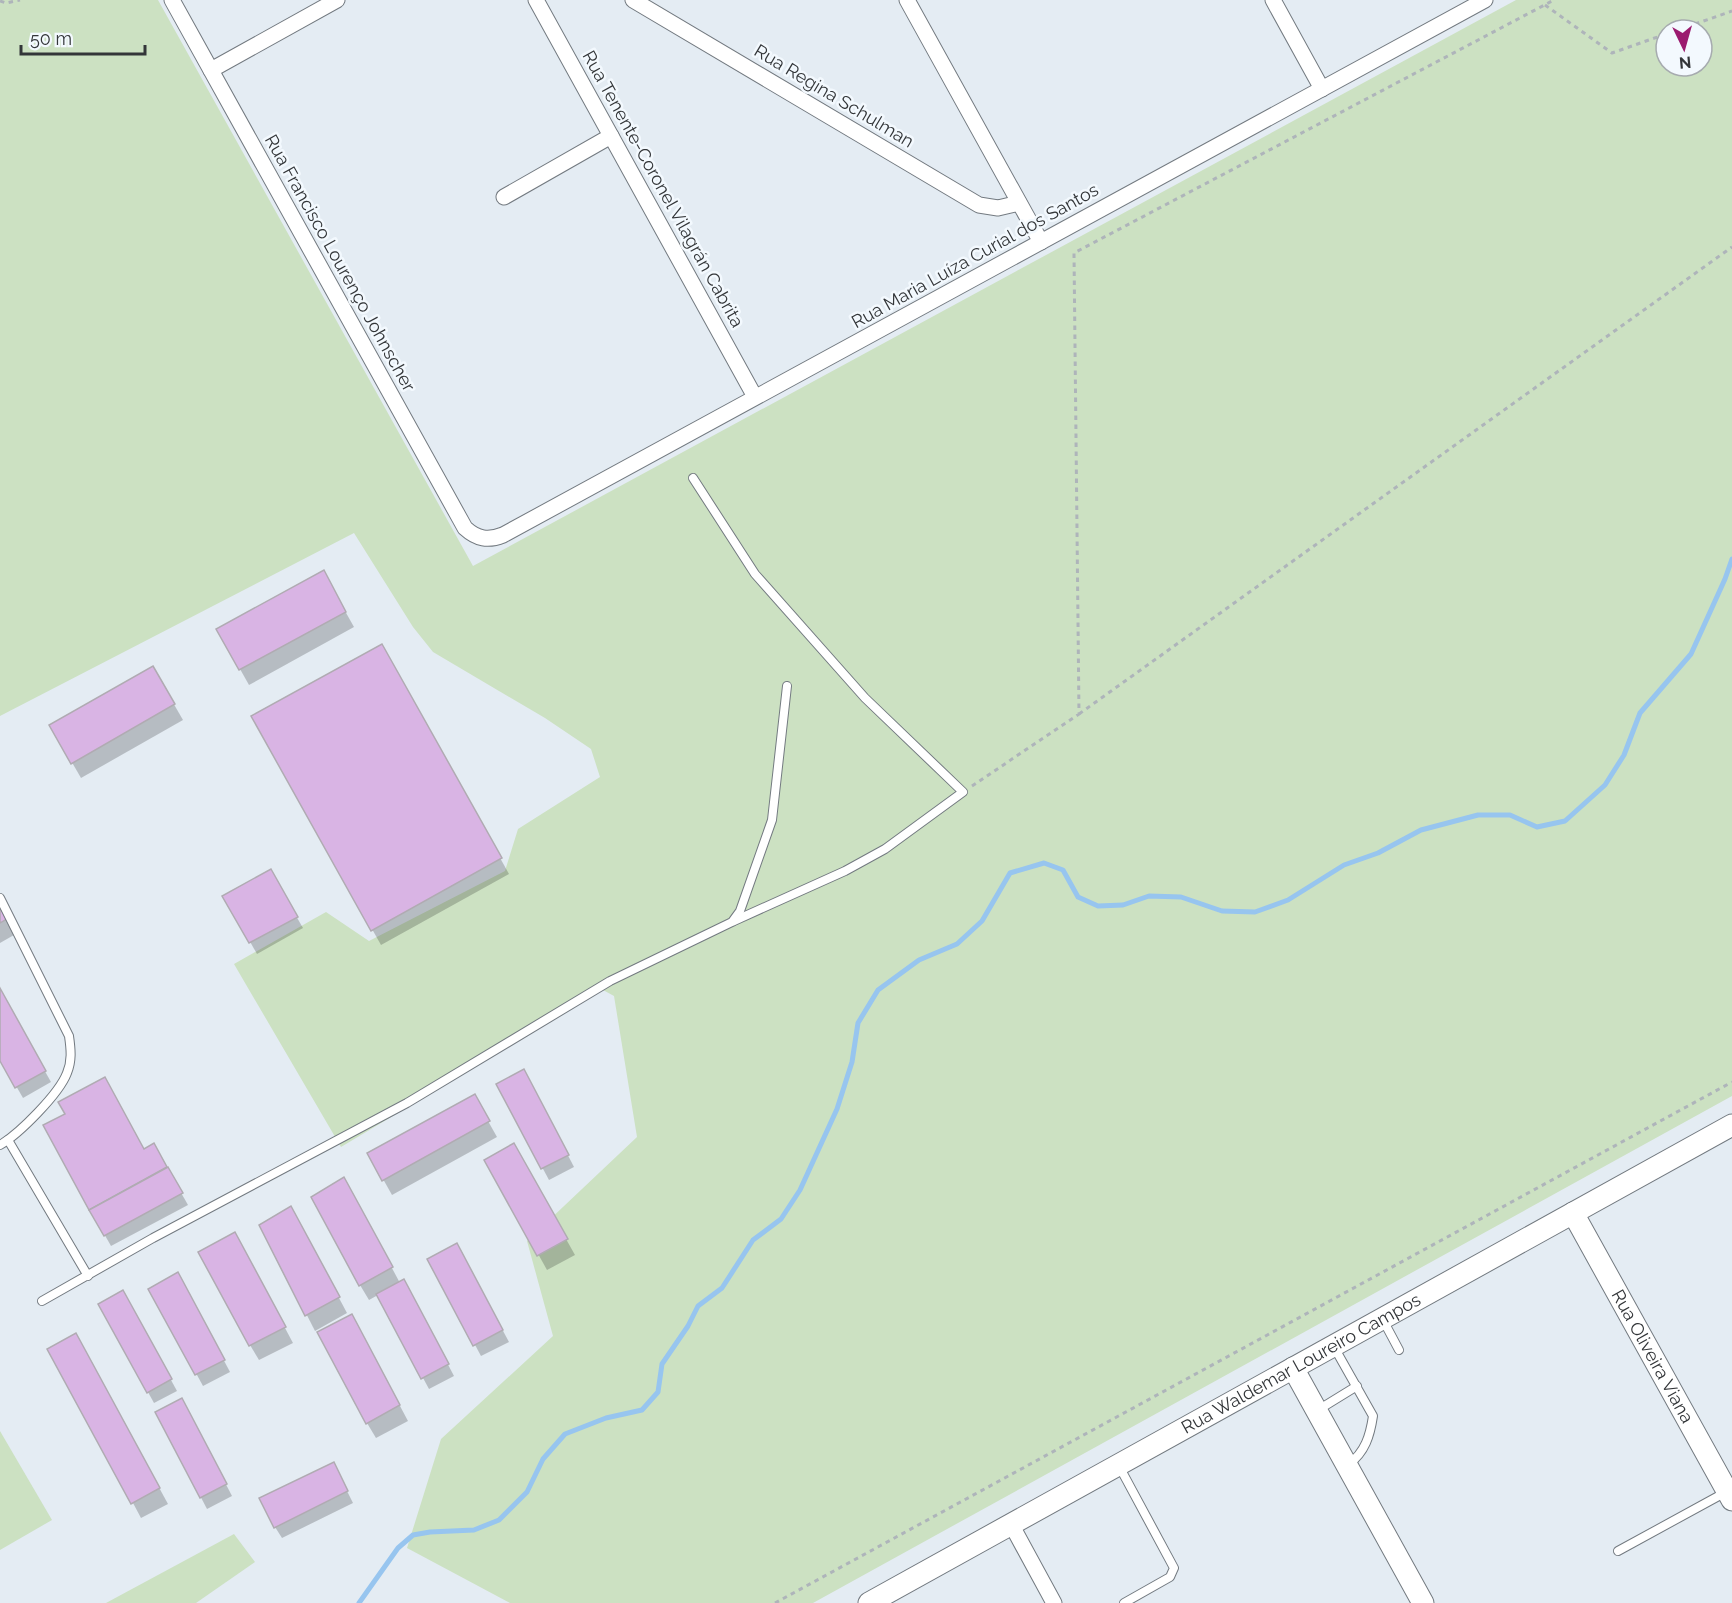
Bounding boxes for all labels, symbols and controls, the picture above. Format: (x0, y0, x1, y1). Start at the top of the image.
scale bar (21, 18, 146, 56)
north arrow (1654, 18, 1714, 78)
text: 50 m (30, 28, 72, 49)
street label: Rua Regina Schulman (751, 40, 918, 152)
street label: Rua Tenente-Coronel Vilagrán Cabrita (578, 47, 748, 331)
text: N (1678, 52, 1692, 72)
street label: Rua Francisco Lourenço Johnscher (261, 131, 420, 395)
street label: Rua Maria Luíza Curial dos Santos (848, 179, 1102, 332)
street label: Rua Oliveira Viana (1608, 1286, 1698, 1427)
street label: Rua Waldemar Loureiro Campos (1178, 1288, 1424, 1438)

